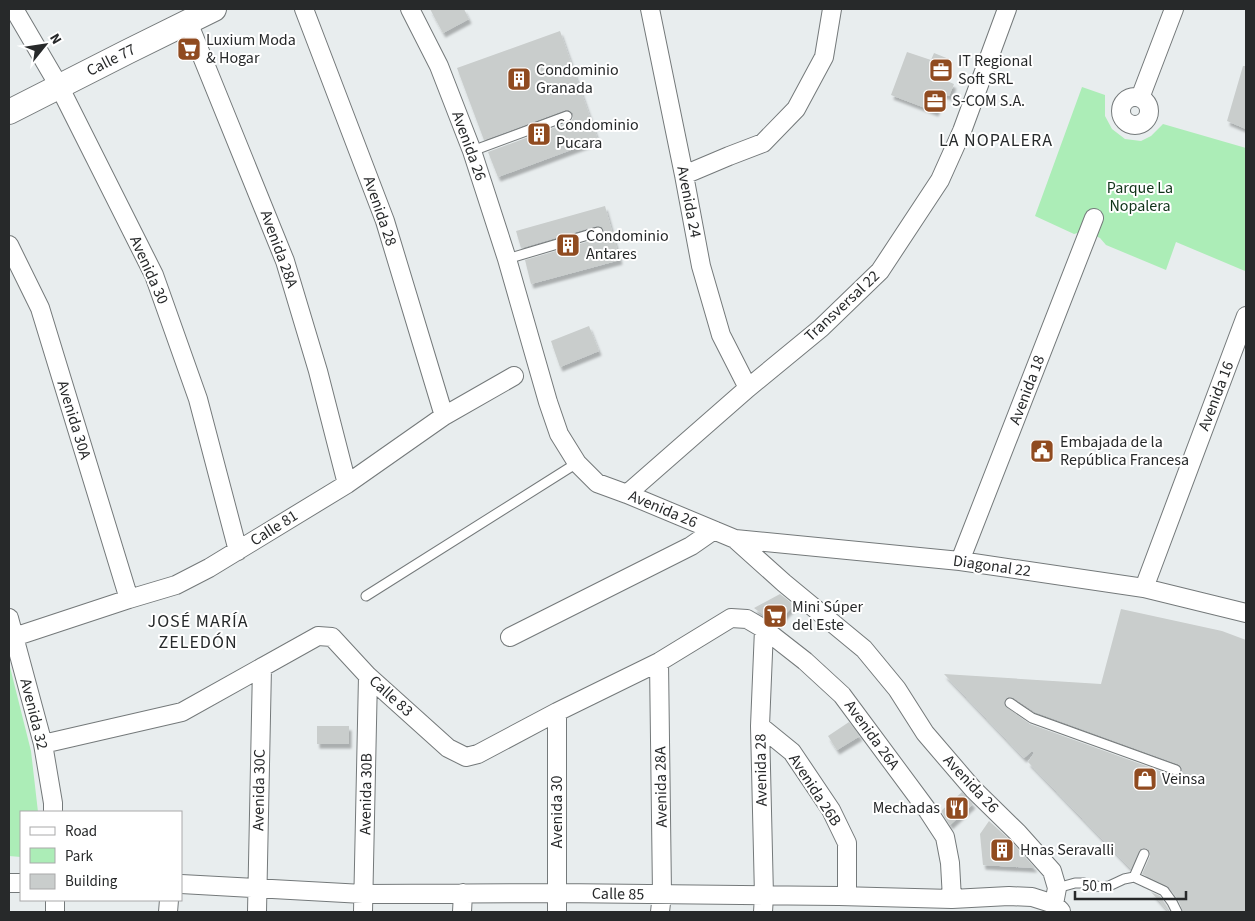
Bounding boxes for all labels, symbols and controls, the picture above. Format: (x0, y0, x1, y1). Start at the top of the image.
north arrow (20, 20, 70, 70)
place label: Luxium Moda & Hogar (206, 29, 296, 69)
text: N (44, 30, 66, 48)
supermarket icon: Luxium Moda & Hogar (176, 36, 202, 62)
street label: Calle 77 (83, 38, 139, 82)
place label: IT Regional Soft SRL (958, 50, 1032, 90)
office icon: IT Regional Soft SRL (928, 57, 954, 83)
place label: Condominio Granada (536, 59, 619, 99)
building icon: Condominio Granada (506, 66, 532, 92)
office icon: S-COM S.A. (922, 88, 948, 114)
place label: S-COM S.A. (952, 90, 1025, 112)
street label: Avenida 26 (446, 108, 492, 184)
place label: Condominio Pucara (556, 114, 639, 154)
building icon: Condominio Pucara (526, 121, 552, 147)
district label: LA NOPALERA (939, 128, 1053, 153)
street label: Avenida 24 (671, 164, 707, 240)
street label: Avenida 28 (358, 173, 402, 249)
park label: Parque La Nopalera (1107, 177, 1173, 217)
street label: Avenida 28A (255, 207, 303, 291)
place label: Condominio Antares (586, 225, 669, 265)
street label: Avenida 30 (124, 232, 174, 308)
building icon: Condominio Antares (555, 232, 581, 258)
street label: Transversal 22 (800, 265, 884, 347)
street label: Avenida 18 (1004, 352, 1050, 428)
street label: Avenida 16 (1193, 358, 1239, 434)
street label: Avenida 30A (52, 378, 97, 462)
place label: Embajada de la República Francesa (1060, 431, 1189, 471)
public building icon: Embajada de la República Francesa (1029, 438, 1055, 464)
street label: Avenida 26 (625, 485, 701, 533)
street label: Calle 81 (246, 505, 302, 551)
street label: Diagonal 22 (952, 550, 1032, 582)
place label: Mini Súper del Este (792, 596, 864, 636)
supermarket icon: Mini Súper del Este (762, 603, 788, 629)
district label: JOSÉ MARÍA ZELEDÓN (148, 609, 248, 655)
street label: Calle 83 (364, 670, 418, 722)
street label: Avenida 32 (15, 676, 53, 752)
street label: Avenida 26A (839, 696, 905, 775)
street label: Avenida 28 (749, 733, 773, 807)
street label: Avenida 28A (649, 746, 673, 828)
street label: Avenida 30C (247, 749, 271, 831)
street label: Avenida 26B (783, 750, 847, 830)
street label: Avenida 26 (938, 750, 1004, 818)
street label: Avenida 30B (354, 753, 378, 835)
shop icon: Veinsa (1132, 766, 1158, 792)
place label: Veinsa (1162, 768, 1205, 790)
street label: Avenida 30 (546, 776, 568, 848)
restaurant icon: Mechadas (944, 795, 970, 821)
place label: Mechadas (873, 797, 940, 819)
legend (20, 811, 182, 901)
text: Road (65, 821, 97, 842)
building icon: Hnas Seravalli (989, 837, 1015, 863)
place label: Hnas Seravalli (1020, 839, 1114, 861)
text: Park (65, 846, 94, 867)
scale bar (1075, 868, 1186, 900)
text: Building (65, 871, 118, 892)
text: 50 m (1082, 876, 1112, 897)
street label: Calle 85 (592, 883, 644, 905)

